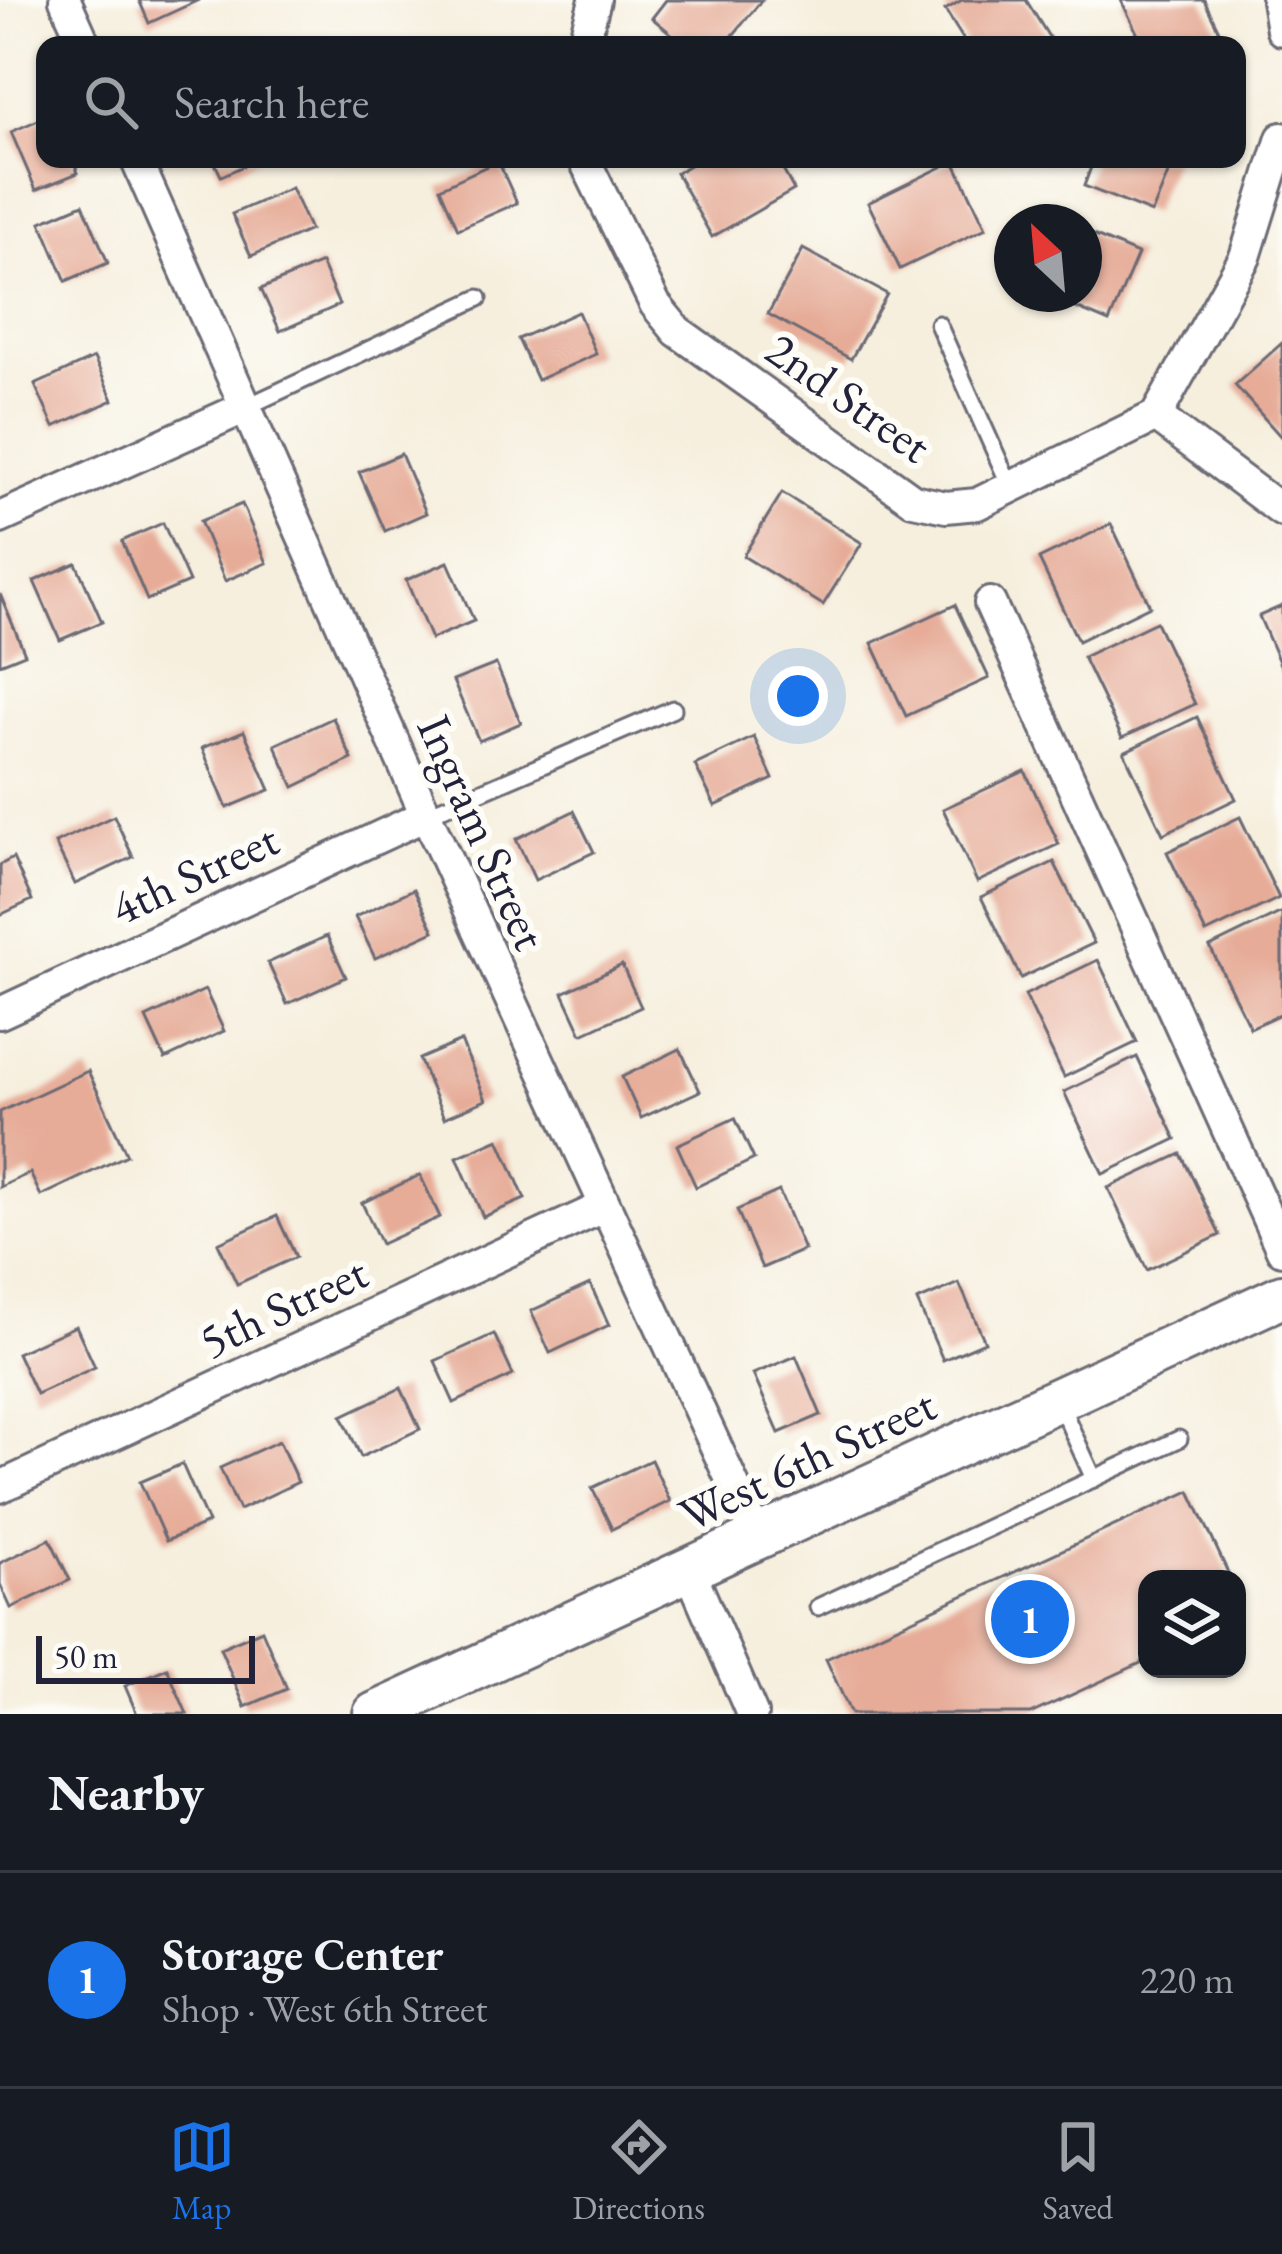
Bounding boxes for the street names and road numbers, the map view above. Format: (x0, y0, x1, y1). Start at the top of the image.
street label: 2nd Street (754, 318, 944, 476)
street label: Ingram Street (404, 705, 562, 959)
street label: 4th Street (100, 807, 288, 939)
street label: 5th Street (189, 1240, 377, 1372)
street label: West 6th Street (669, 1373, 945, 1545)

